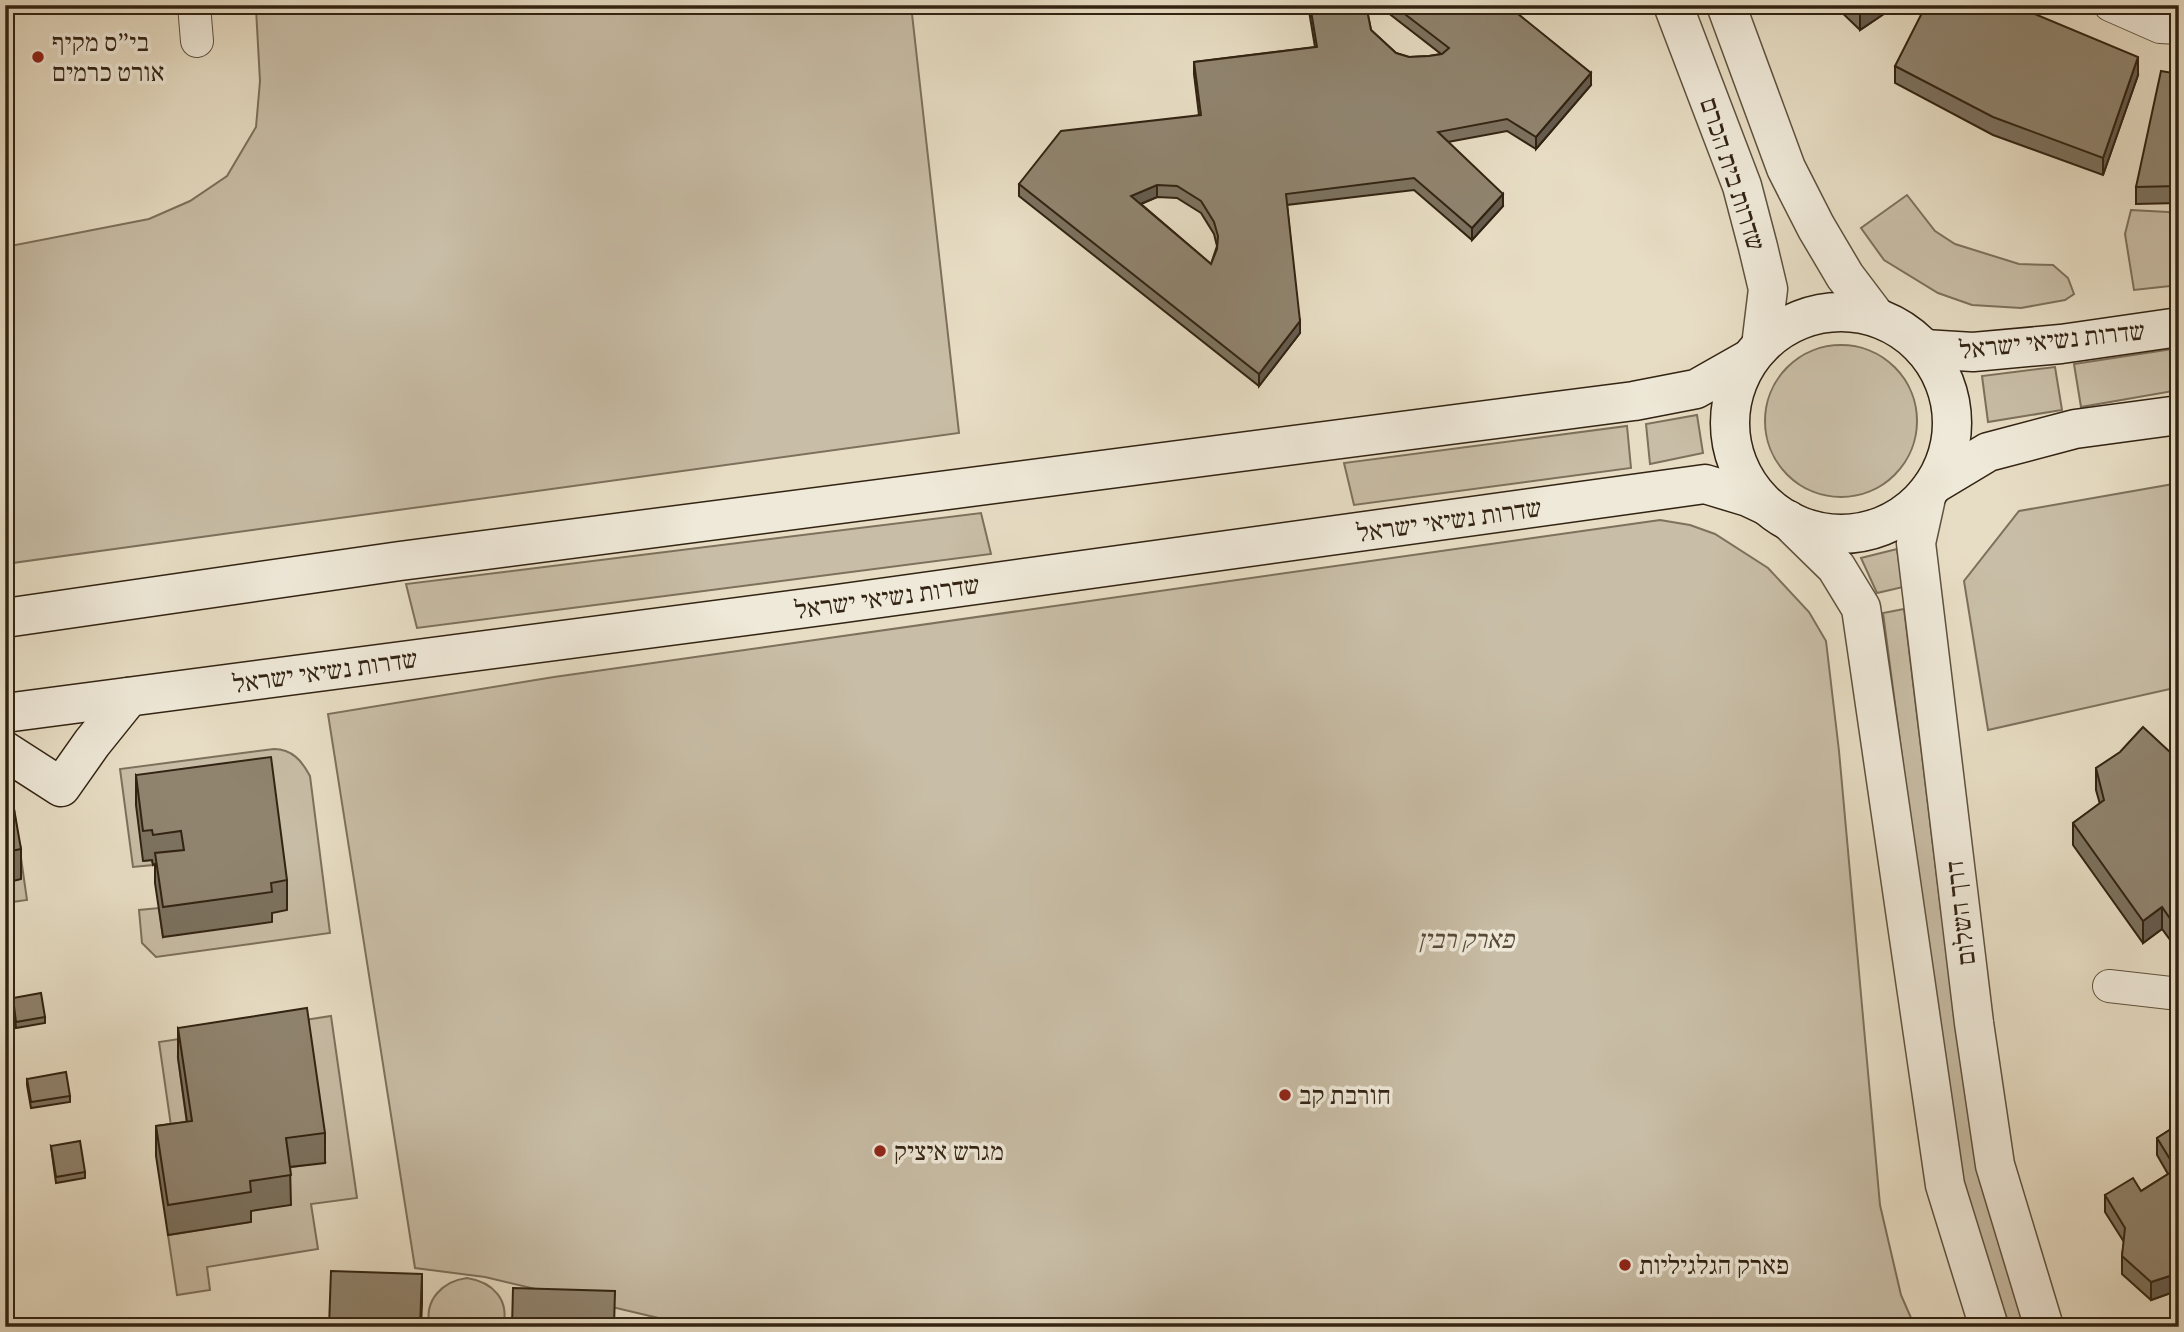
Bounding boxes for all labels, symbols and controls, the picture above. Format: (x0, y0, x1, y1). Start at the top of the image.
place label: בי"ס מקיף אורט כרמים (52, 26, 165, 93)
marker: בי"ס מקיף אורט כרמים (30, 49, 46, 65)
street label: שדרות בית הכרם (1688, 93, 1773, 256)
street label: שדרות נשיאי ישראל (1957, 314, 2147, 371)
street label: שדרות נשיאי ישראל (1354, 491, 1545, 554)
street label: שדרות נשיאי ישראל (792, 568, 983, 631)
street label: שדרות נשיאי ישראל (230, 642, 421, 705)
street label: דרך השלום (1938, 858, 1987, 967)
park label: פארק רבין (1418, 923, 1516, 960)
place label: חורבת קב (1299, 1079, 1391, 1116)
marker: חורבת קב (1277, 1087, 1293, 1103)
place label: מגרש איציק (894, 1135, 1004, 1172)
marker: מגרש איציק (872, 1143, 888, 1159)
place label: פארק הגלגיליות (1639, 1249, 1789, 1286)
marker: פארק הגלגיליות (1617, 1257, 1633, 1273)

